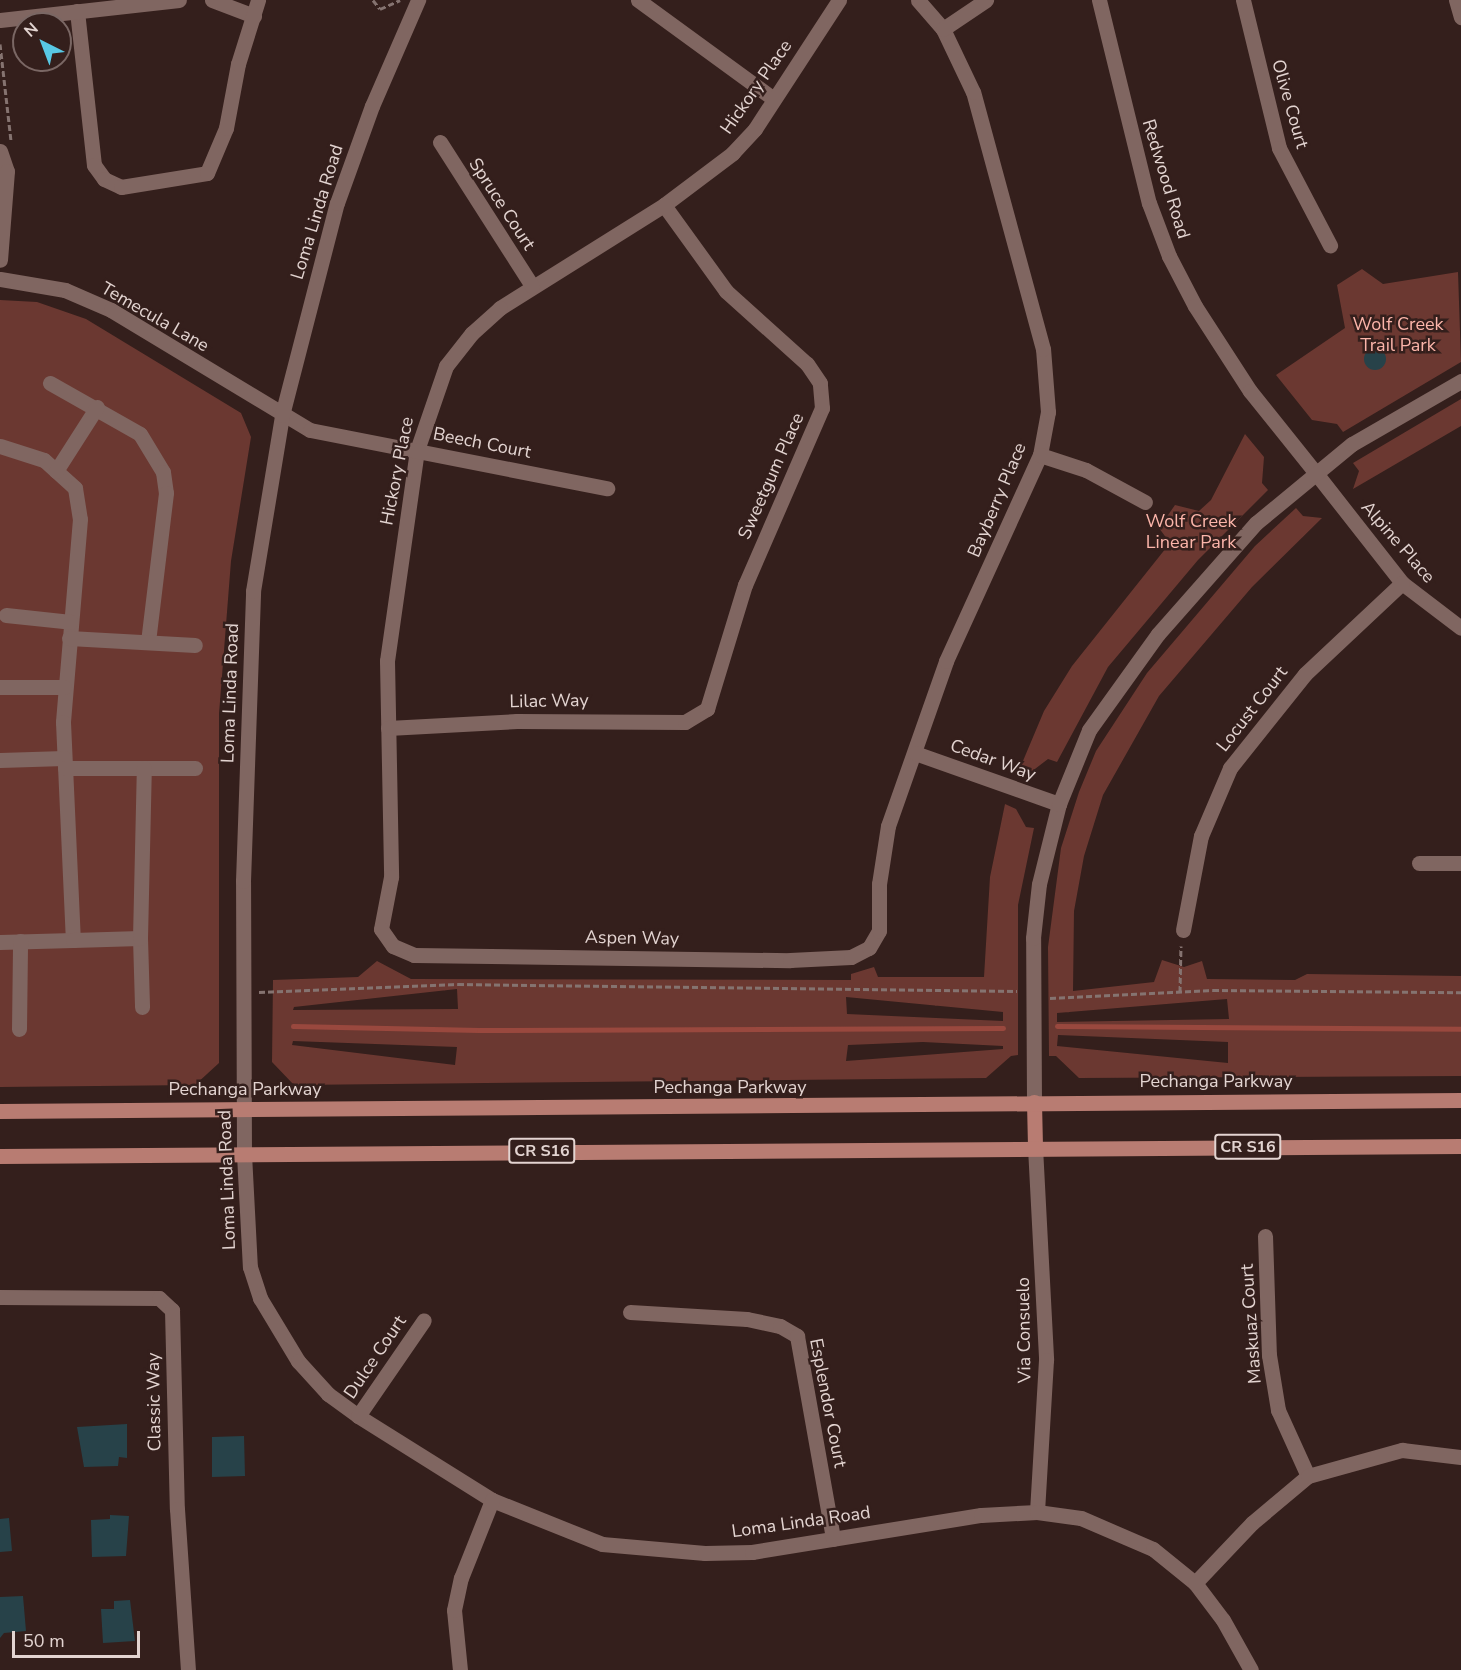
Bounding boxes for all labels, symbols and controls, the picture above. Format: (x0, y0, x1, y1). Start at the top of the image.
north arrow (12, 12, 72, 72)
text: N (19, 18, 43, 42)
street label: Hickory Place (716, 36, 796, 138)
street label: Olive Court (1267, 57, 1313, 151)
street label: Redwood Road (1138, 117, 1194, 241)
street label: Loma Linda Road (286, 142, 348, 282)
street label: Spruce Court (464, 154, 540, 254)
street label: Temecula Lane (97, 277, 213, 357)
park label: Wolf Creek Trail Park (1352, 314, 1444, 356)
street label: Sweetgum Place (733, 409, 809, 543)
street label: Hickory Place (376, 415, 418, 527)
street label: Beech Court (431, 423, 533, 463)
street label: Bayberry Place (963, 440, 1031, 560)
street label: Alpine Place (1357, 497, 1439, 587)
park label: Wolf Creek Linear Park (1145, 511, 1237, 554)
street label: Loma Linda Road (217, 623, 243, 763)
street label: Locust Court (1212, 662, 1292, 756)
street label: Lilac Way (509, 690, 589, 712)
street label: Cedar Way (947, 735, 1039, 785)
street label: Aspen Way (585, 926, 679, 950)
street label: Pechanga Parkway (1140, 1070, 1292, 1092)
street label: Pechanga Parkway (654, 1076, 806, 1098)
street label: Pechanga Parkway (169, 1078, 321, 1100)
street label: Loma Linda Road (214, 1110, 240, 1250)
road number: CR S16 (1214, 1134, 1282, 1160)
road number: CR S16 (508, 1138, 576, 1164)
street label: Maskuaz Court (1236, 1263, 1266, 1385)
street label: Via Consuelo (1012, 1277, 1036, 1383)
street label: Dulce Court (339, 1311, 411, 1403)
street label: Esplendor Court (805, 1337, 851, 1469)
street label: Classic Way (142, 1352, 166, 1452)
street label: Loma Linda Road (730, 1502, 872, 1542)
scale bar (15, 1619, 142, 1657)
text: 50 m (23, 1629, 65, 1653)

